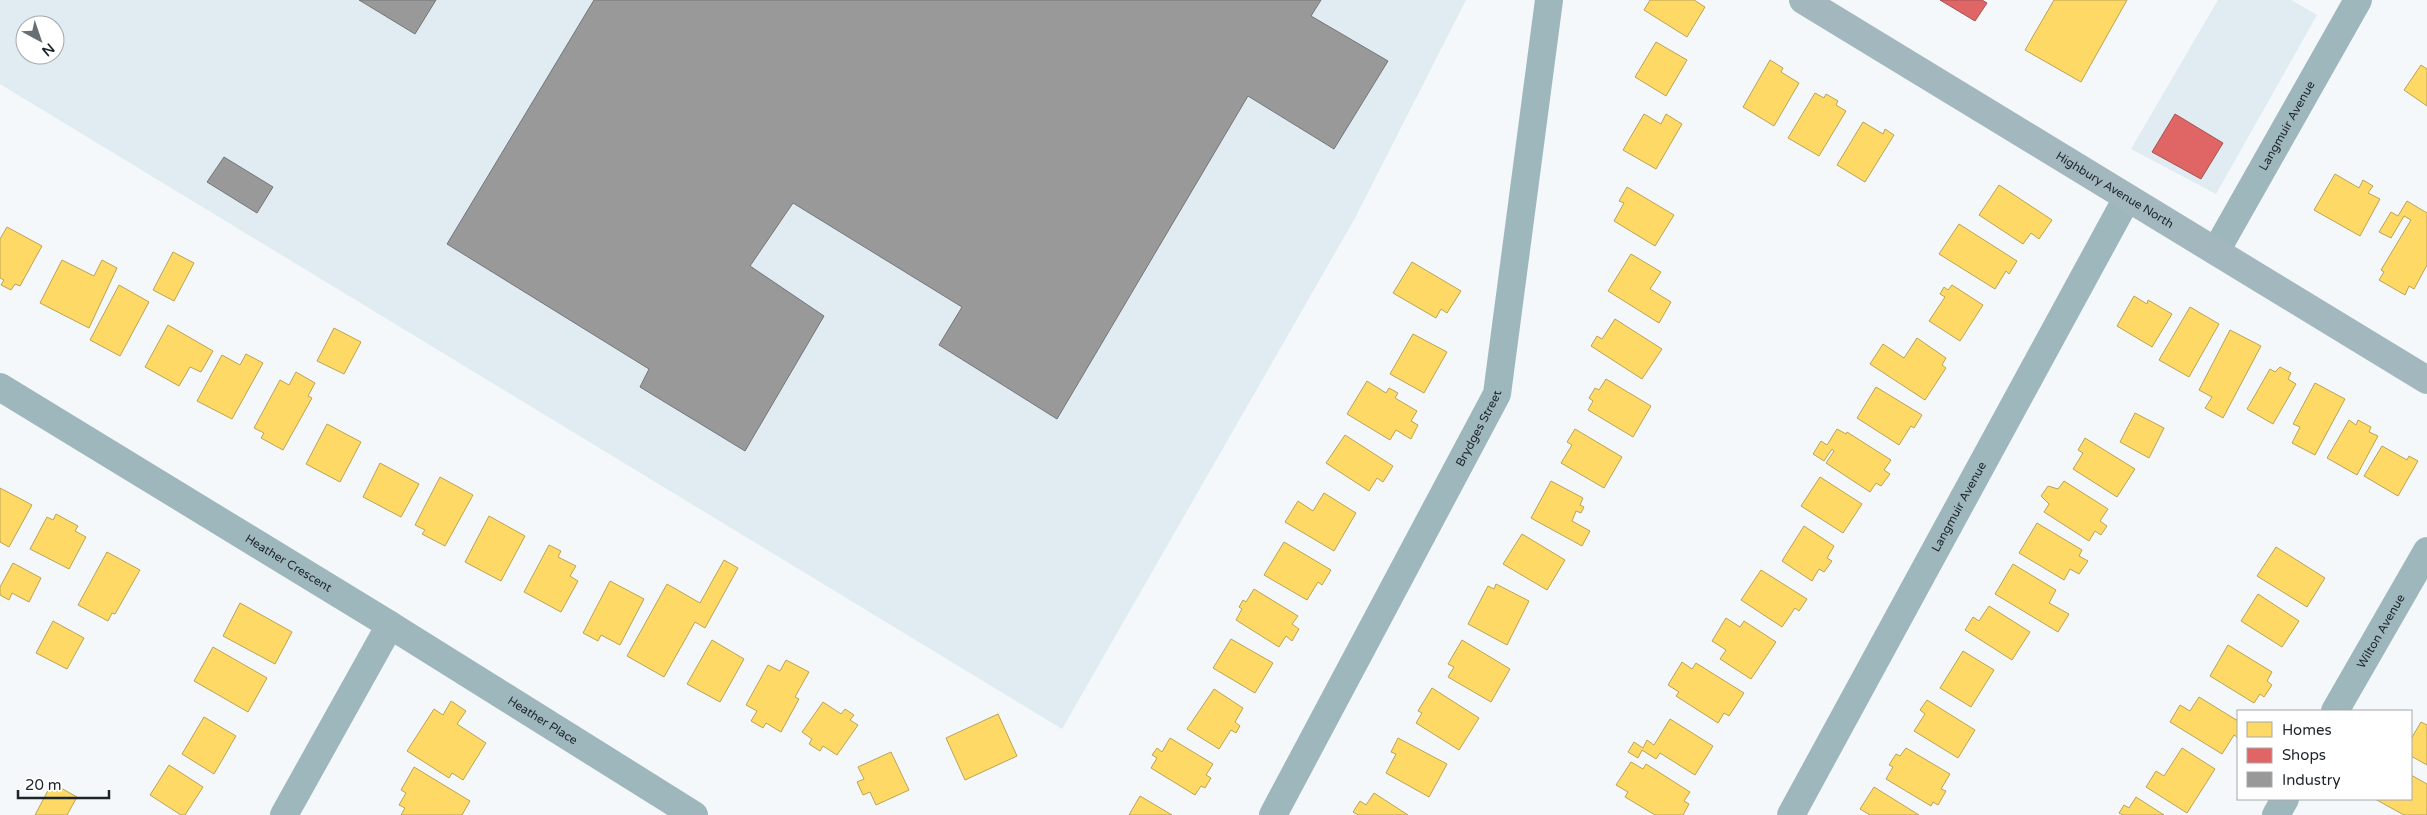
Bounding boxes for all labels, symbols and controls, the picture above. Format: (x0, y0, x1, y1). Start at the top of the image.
north arrow (15, 15, 65, 65)
text: N (38, 39, 58, 60)
street label: Langmuir Avenue (2256, 78, 2318, 173)
street label: Highbury Avenue North (2053, 149, 2176, 231)
street label: Brydges Street (1453, 389, 1504, 469)
street label: Langmuir Avenue (1929, 459, 1989, 554)
street label: Heather Crescent (243, 531, 335, 595)
street label: Wilton Avenue (2354, 591, 2408, 671)
street label: Heather Place (505, 693, 580, 748)
legend (2237, 710, 2412, 800)
text: Homes (2282, 721, 2332, 739)
text: Shops (2282, 746, 2326, 764)
scale bar (18, 768, 109, 800)
text: Industry (2282, 771, 2341, 789)
text: 20 m (25, 776, 62, 794)

